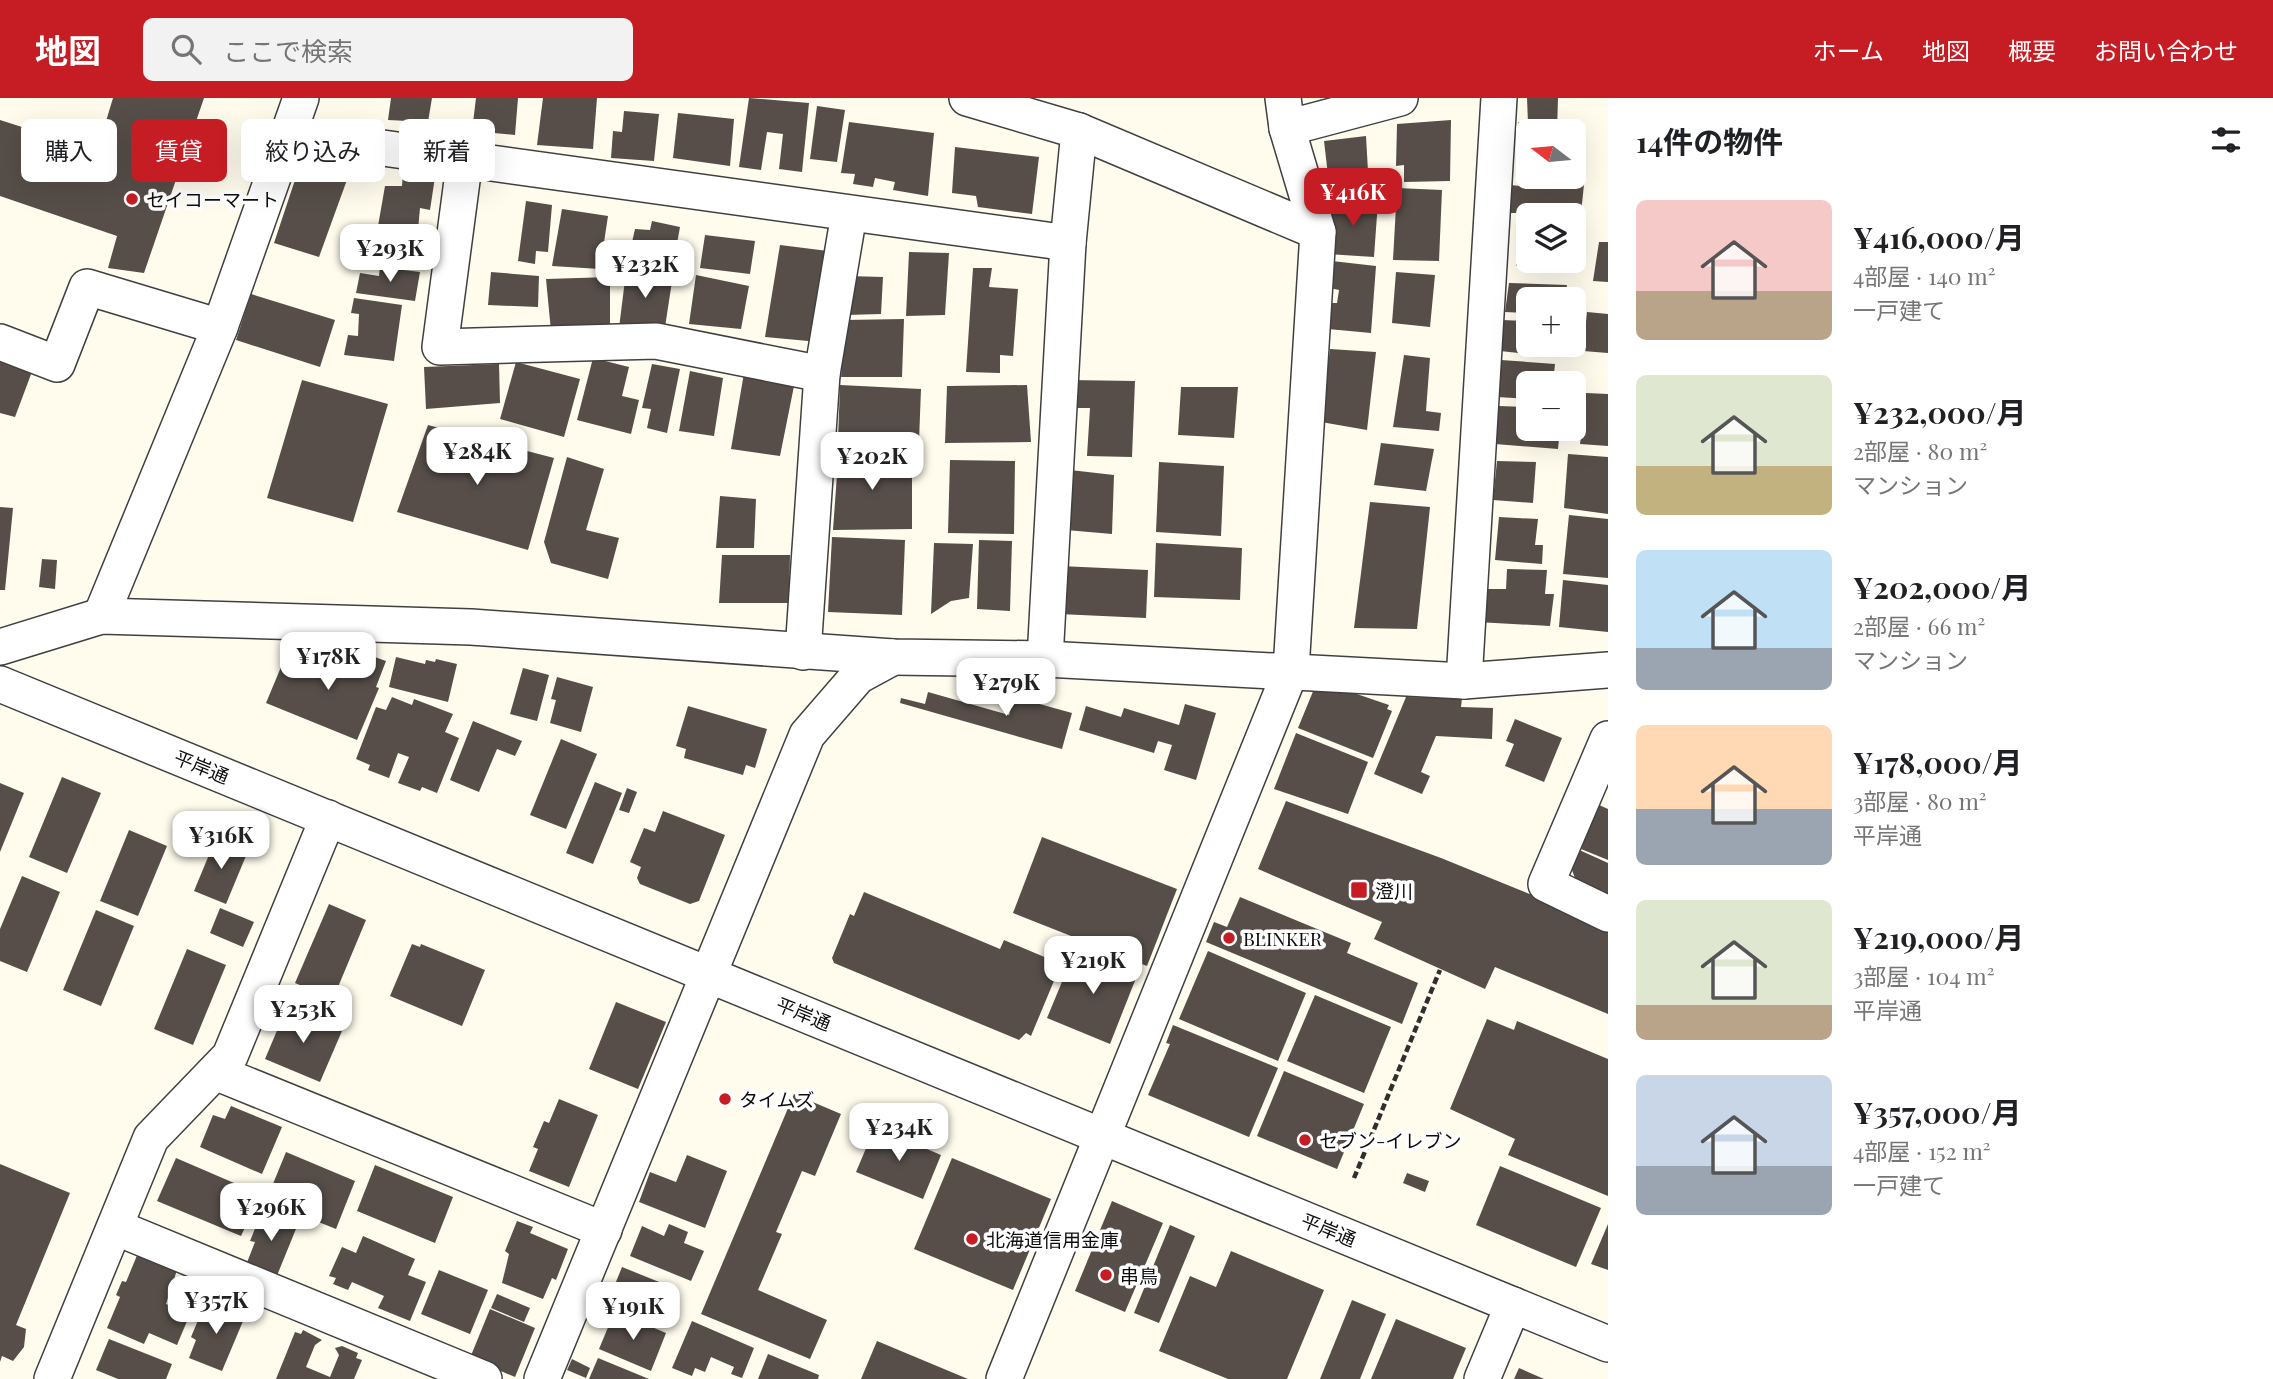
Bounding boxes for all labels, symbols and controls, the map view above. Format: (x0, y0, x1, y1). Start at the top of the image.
search box (143, 18, 633, 81)
text: 地図 (35, 27, 101, 71)
icon: search (167, 30, 205, 68)
text: ここで検索 (223, 33, 353, 68)
text: ホーム (1813, 34, 1884, 66)
text: 地図 (1922, 34, 1970, 66)
text: 概要 (2008, 34, 2056, 66)
text: お問い合わせ (2094, 34, 2238, 66)
chip: 購入 (21, 119, 117, 182)
chip: 賃貸 (131, 119, 227, 182)
chip: 絞り込み (241, 119, 385, 182)
chip: 新着 (399, 119, 495, 182)
north arrow (1516, 119, 1586, 189)
map controls (1516, 119, 1586, 441)
text: 14件の物件 (1636, 121, 1783, 161)
icon: filters (2207, 121, 2245, 159)
pin: ¥416K (1304, 169, 1402, 228)
text: ¥416K (1320, 175, 1386, 206)
place label: セイコーマート (146, 186, 279, 212)
marker: セイコーマート (124, 191, 140, 207)
button: layers (1516, 203, 1586, 273)
text: ¥416,000/月 (1853, 217, 2025, 257)
pin: ¥293K (341, 225, 439, 284)
icon: home (1692, 228, 1776, 312)
text: ¥293K (356, 231, 424, 262)
pin: ¥232K (596, 240, 694, 300)
text: ¥232K (611, 247, 679, 278)
text: 4部屋 · 140 m² (1853, 260, 1996, 291)
button: + (1516, 287, 1586, 357)
text: 一戸建て (1853, 294, 1945, 325)
button: − (1516, 371, 1586, 441)
text: ¥232,000/月 (1853, 392, 2027, 432)
icon: home (1692, 403, 1776, 487)
pin: ¥284K (428, 428, 526, 487)
pin: ¥202K (823, 432, 921, 492)
text: ¥284K (442, 434, 512, 465)
text: 2部屋 · 80 m² (1853, 435, 1987, 466)
text: ¥202K (837, 439, 907, 470)
text: マンション (1853, 469, 1968, 500)
text: ¥202,000/月 (1853, 567, 2031, 607)
icon: home (1692, 578, 1776, 662)
text: 2部屋 · 66 m² (1853, 610, 1985, 641)
pin: ¥178K (279, 632, 377, 692)
text: ¥178K (296, 639, 360, 670)
text: マンション (1853, 644, 1968, 675)
pin: ¥279K (957, 658, 1055, 718)
text: ¥279K (972, 665, 1040, 696)
text: ¥178,000/月 (1853, 742, 2023, 782)
street label: 平岸通 (171, 743, 233, 789)
icon: home (1692, 753, 1776, 837)
text: 3部屋 · 80 m² (1853, 785, 1987, 816)
pin: ¥316K (172, 812, 270, 871)
text: ¥316K (189, 818, 253, 849)
text: 平岸通 (1853, 819, 1922, 850)
place label: 澄川 (1375, 877, 1413, 903)
marker: 澄川 (1349, 880, 1369, 900)
text: ¥219,000/月 (1853, 917, 2024, 957)
place label: BLINKER (1243, 925, 1323, 951)
icon: home (1692, 928, 1776, 1012)
marker: BLINKER (1221, 930, 1237, 946)
pin: ¥219K (1044, 936, 1142, 996)
text: ¥219K (1060, 943, 1126, 974)
text: 3部屋 · 104 m² (1853, 960, 1995, 991)
pin: ¥253K (254, 986, 352, 1045)
street label: 平岸通 (773, 990, 835, 1036)
text: ¥253K (270, 992, 336, 1023)
text: 平岸通 (1853, 994, 1922, 1025)
place label: タイムズ (739, 1086, 815, 1112)
marker: タイムズ (717, 1091, 733, 1107)
text: ¥357,000/月 (1853, 1092, 2022, 1132)
icon: home (1692, 1103, 1776, 1187)
pin: ¥234K (850, 1104, 948, 1163)
text: ¥234K (865, 1110, 933, 1141)
place label: セブン-イレブン (1319, 1127, 1461, 1153)
marker: セブン-イレブン (1297, 1132, 1313, 1148)
text: 4部屋 · 152 m² (1853, 1135, 1991, 1166)
text: 一戸建て (1853, 1169, 1945, 1200)
pin: ¥296K (222, 1184, 320, 1243)
text: ¥296K (236, 1190, 306, 1221)
street label: 平岸通 (1298, 1206, 1360, 1252)
place label: 北海道信用金庫 (986, 1226, 1119, 1252)
marker: 北海道信用金庫 (964, 1231, 980, 1247)
place label: 串鳥 (1120, 1262, 1158, 1288)
marker: 串鳥 (1098, 1267, 1114, 1283)
pin: ¥357K (167, 1276, 265, 1336)
pin: ¥191K (584, 1282, 682, 1342)
text: ¥357K (184, 1283, 248, 1314)
text: ¥191K (602, 1289, 664, 1320)

